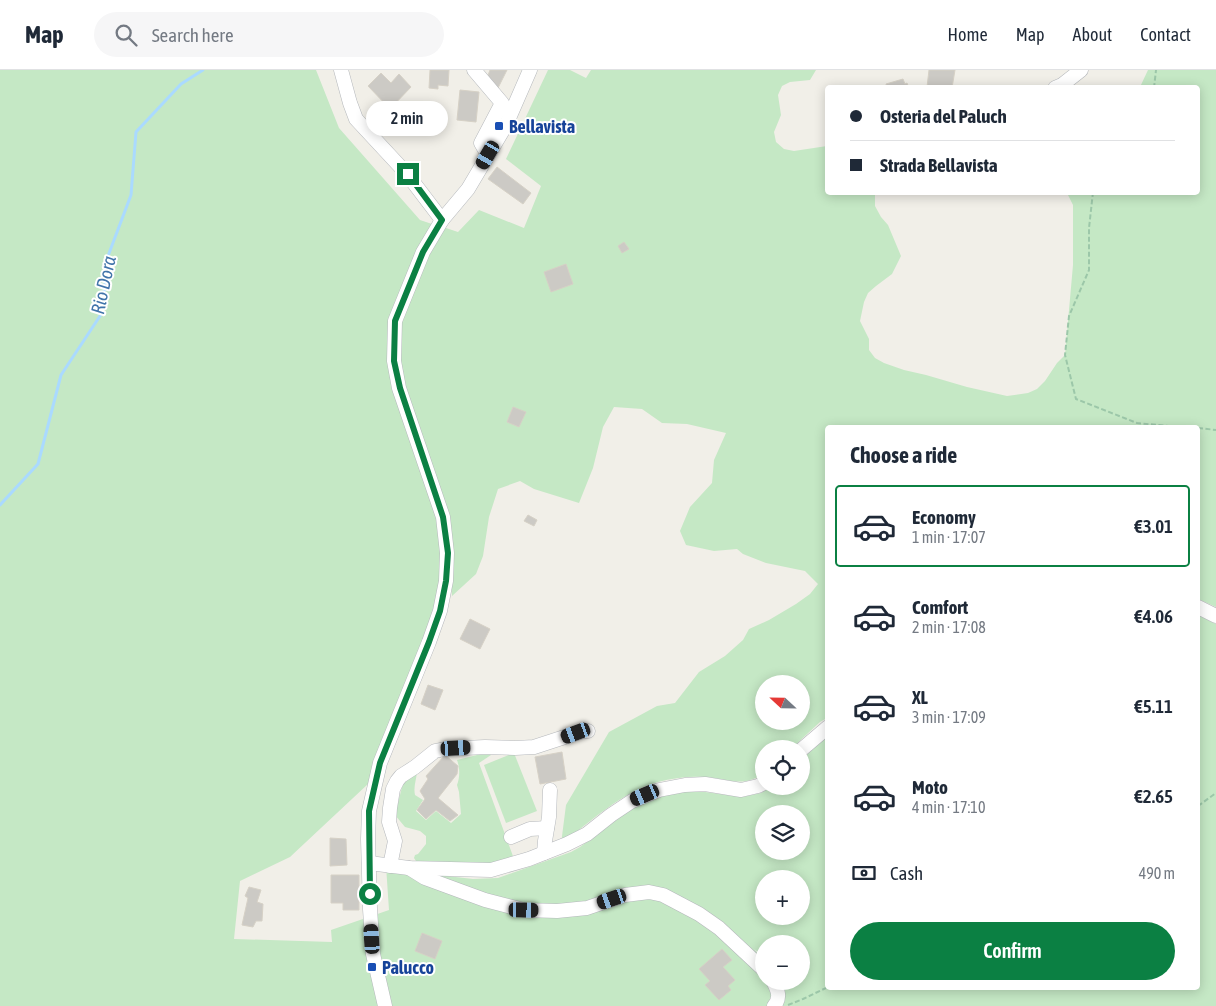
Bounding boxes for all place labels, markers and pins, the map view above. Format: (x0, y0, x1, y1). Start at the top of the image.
place label: Bellavista (509, 116, 575, 137)
marker: Bellavista (493, 120, 505, 132)
place label: Palucco (382, 957, 434, 978)
marker: Palucco (366, 961, 378, 973)

